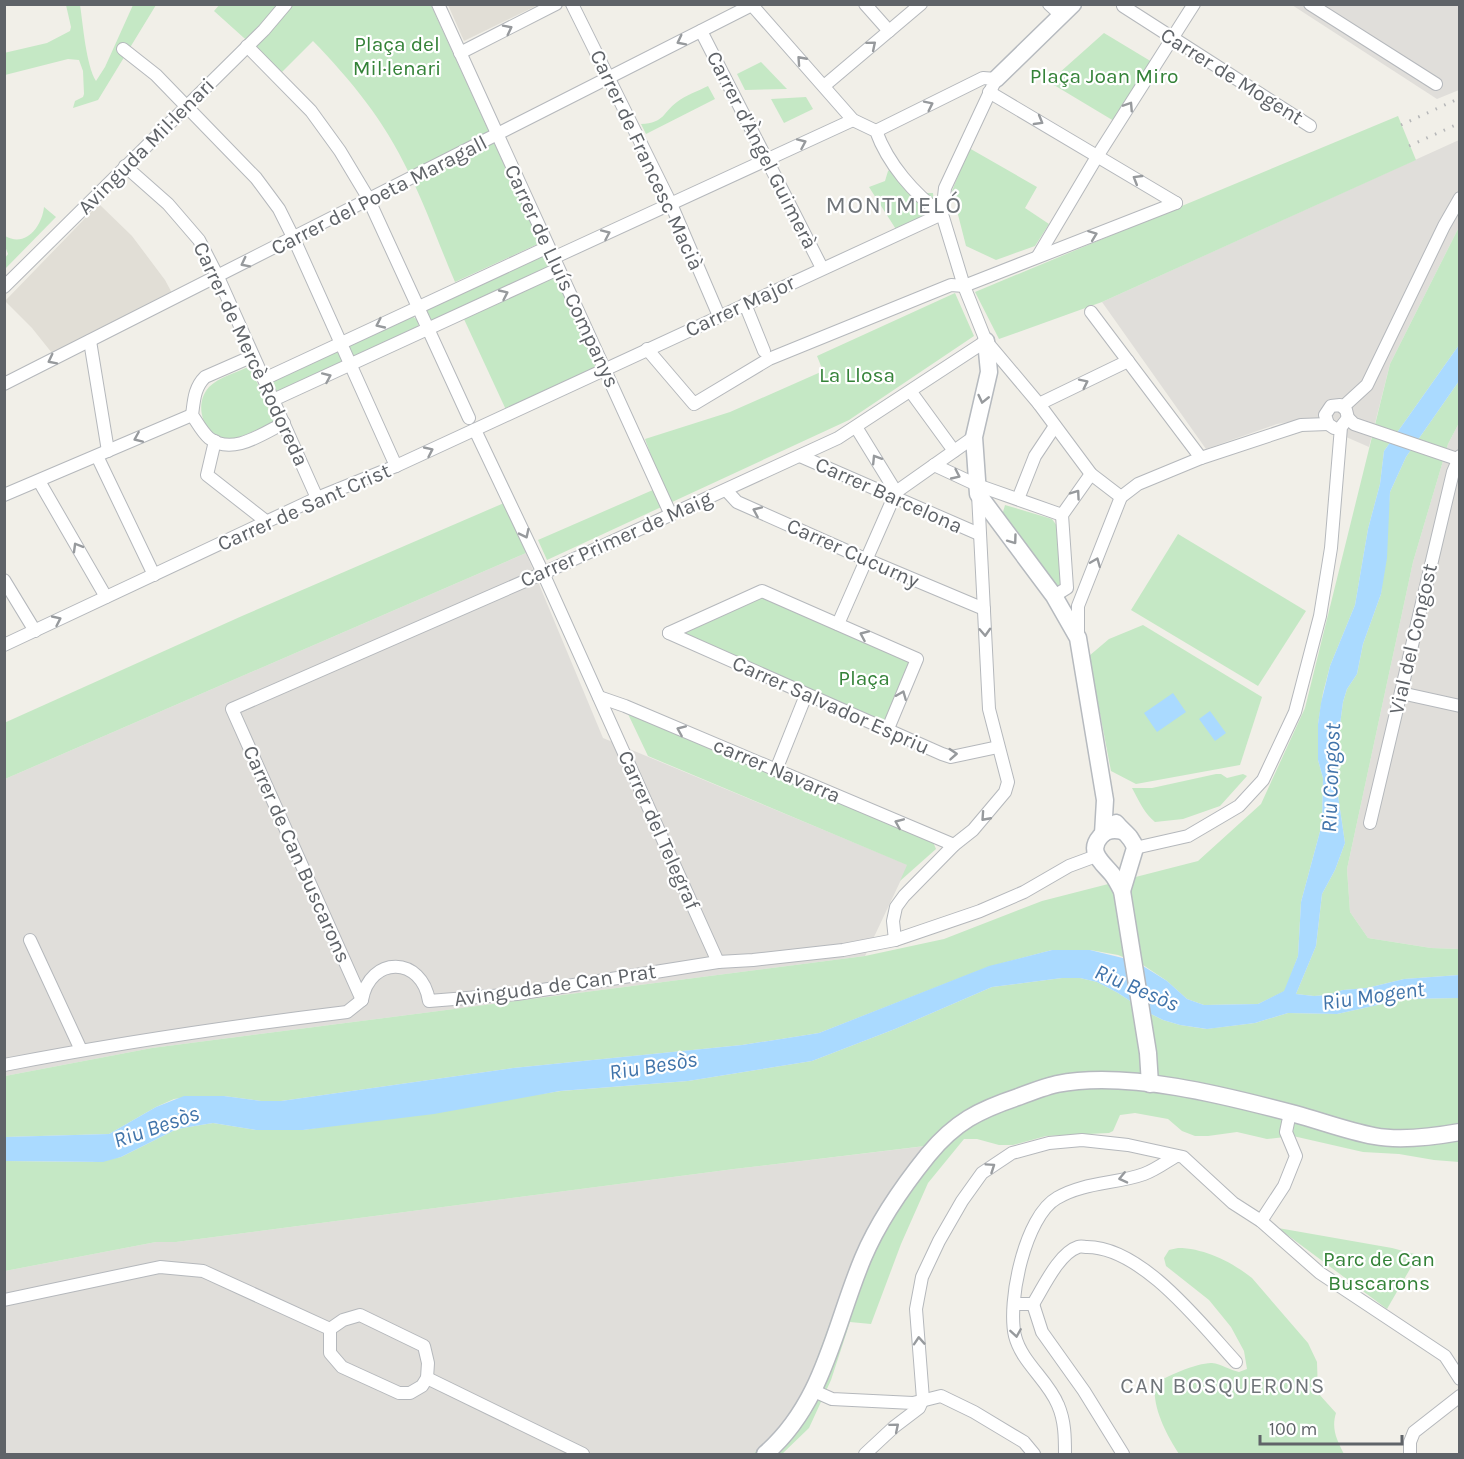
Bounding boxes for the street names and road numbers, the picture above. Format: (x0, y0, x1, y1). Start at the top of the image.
street label: Carrer de Mogent (1156, 22, 1308, 130)
street label: Carrer de Francesc Macià (585, 46, 709, 274)
street label: Carrer d'Àngel Guimerà (702, 47, 822, 253)
street label: Avinguda Mil·lenari (73, 73, 219, 219)
street label: Carrer del Poeta Maragall (267, 130, 491, 260)
street label: Carrer de Lluís Companys (500, 161, 624, 391)
street label: Carrer de Mercè Rodoreda (188, 238, 314, 470)
street label: Carrer Major (681, 270, 799, 342)
street label: Carrer Barcelona (812, 452, 966, 538)
street label: Carrer de Sant Crist (214, 458, 394, 556)
street label: Carrer Primer de Maig (517, 486, 716, 592)
street label: Carrer Cucurny (783, 513, 923, 593)
street label: Vial del Congost (1384, 561, 1442, 717)
street label: Carrer Salvador Espriu (729, 651, 933, 759)
street label: carrer Navarra (710, 732, 844, 808)
street label: Carrer de Can Buscarons (238, 742, 356, 966)
street label: Carrer del Telegraf (613, 747, 705, 914)
street label: Avinguda de Can Prat (453, 959, 658, 1011)

